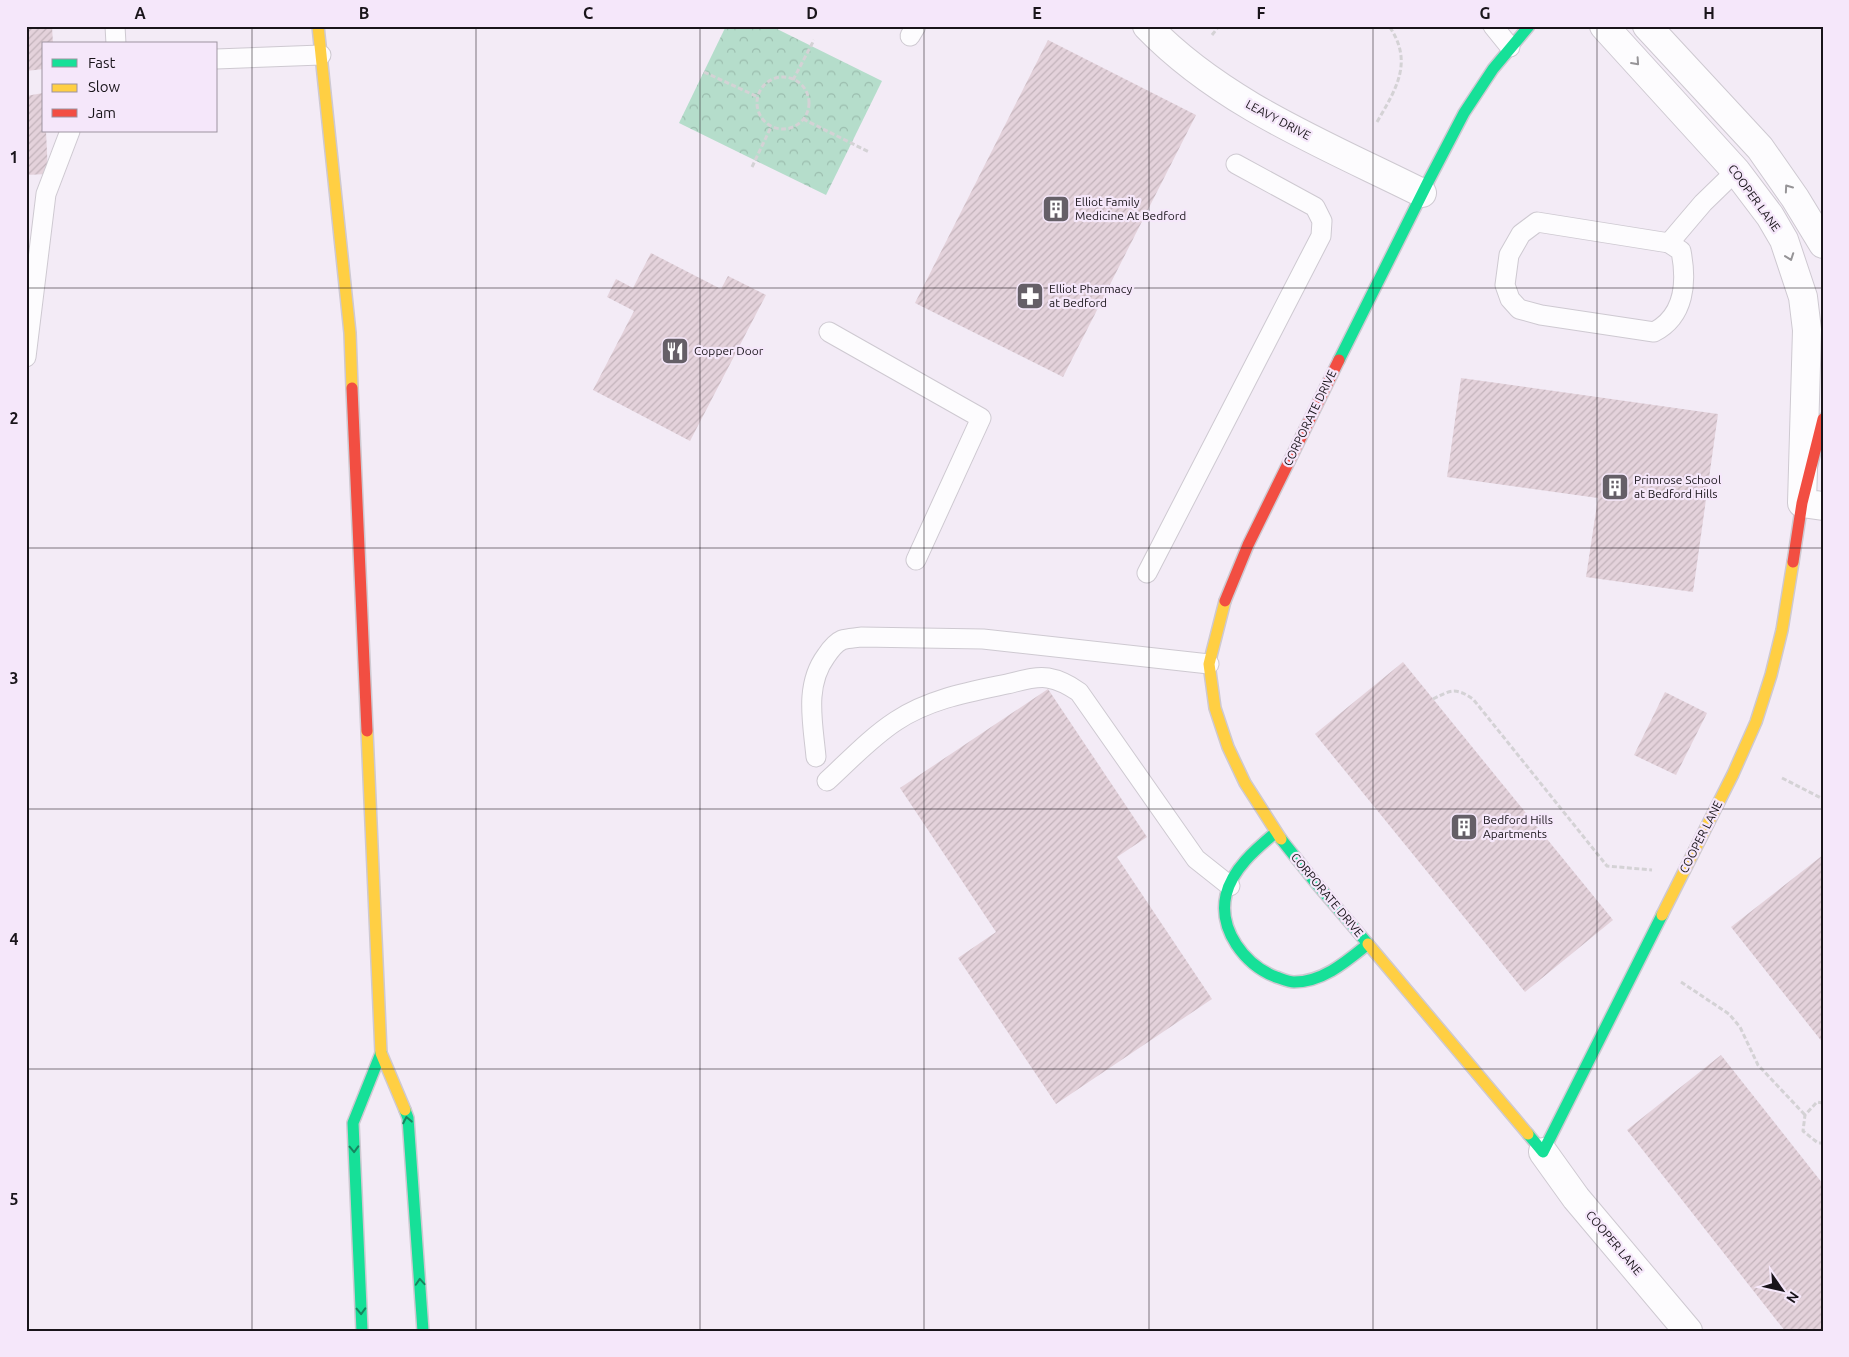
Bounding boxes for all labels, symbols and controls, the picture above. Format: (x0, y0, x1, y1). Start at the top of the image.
text: A (134, 4, 146, 22)
text: B (359, 4, 369, 22)
text: C (583, 4, 593, 22)
text: D (806, 4, 818, 22)
text: E (1032, 4, 1042, 22)
text: F (1257, 4, 1266, 22)
text: G (1479, 4, 1491, 22)
text: H (1703, 4, 1715, 22)
legend (42, 42, 218, 132)
text: Fast (88, 54, 116, 71)
one-way arrow (1631, 57, 1640, 66)
text: Slow (88, 78, 121, 95)
street label: LEAVY DRIVE (1244, 97, 1313, 142)
text: Jam (88, 104, 116, 121)
text: 1 (9, 148, 19, 166)
street label: COOPER LANE (1726, 162, 1783, 234)
one-way arrow (1785, 184, 1794, 193)
building icon: Elliot Family Medicine At Bedford (1041, 194, 1071, 224)
place label: Elliot Family Medicine At Bedford (1075, 195, 1186, 222)
one-way arrow (1784, 252, 1795, 261)
pharmacy icon: Elliot Pharmacy at Bedford (1015, 281, 1045, 311)
place label: Elliot Pharmacy at Bedford (1049, 282, 1132, 309)
restaurant icon: Copper Door (660, 336, 690, 366)
place label: Copper Door (694, 344, 764, 357)
street label: CORPORATE DRIVE (1281, 367, 1339, 468)
text: 2 (9, 409, 19, 427)
building icon: Primrose School at Bedford Hills (1600, 472, 1630, 502)
place label: Primrose School at Bedford Hills (1634, 473, 1721, 500)
text: 3 (9, 669, 19, 687)
street label: COOPER LANE (1677, 798, 1725, 875)
building icon: Bedford Hills Apartments (1449, 812, 1479, 842)
place label: Bedford Hills Apartments (1483, 813, 1553, 840)
street label: CORPORATE DRIVE (1289, 850, 1366, 939)
text: 4 (9, 930, 19, 948)
one-way arrow (402, 1116, 413, 1125)
one-way arrow (349, 1145, 360, 1153)
text: 5 (9, 1190, 19, 1208)
street label: COOPER LANE (1584, 1208, 1645, 1278)
north arrow (1756, 1264, 1806, 1314)
one-way arrow (414, 1278, 425, 1286)
text: N (1783, 1288, 1802, 1306)
one-way arrow (356, 1308, 367, 1316)

